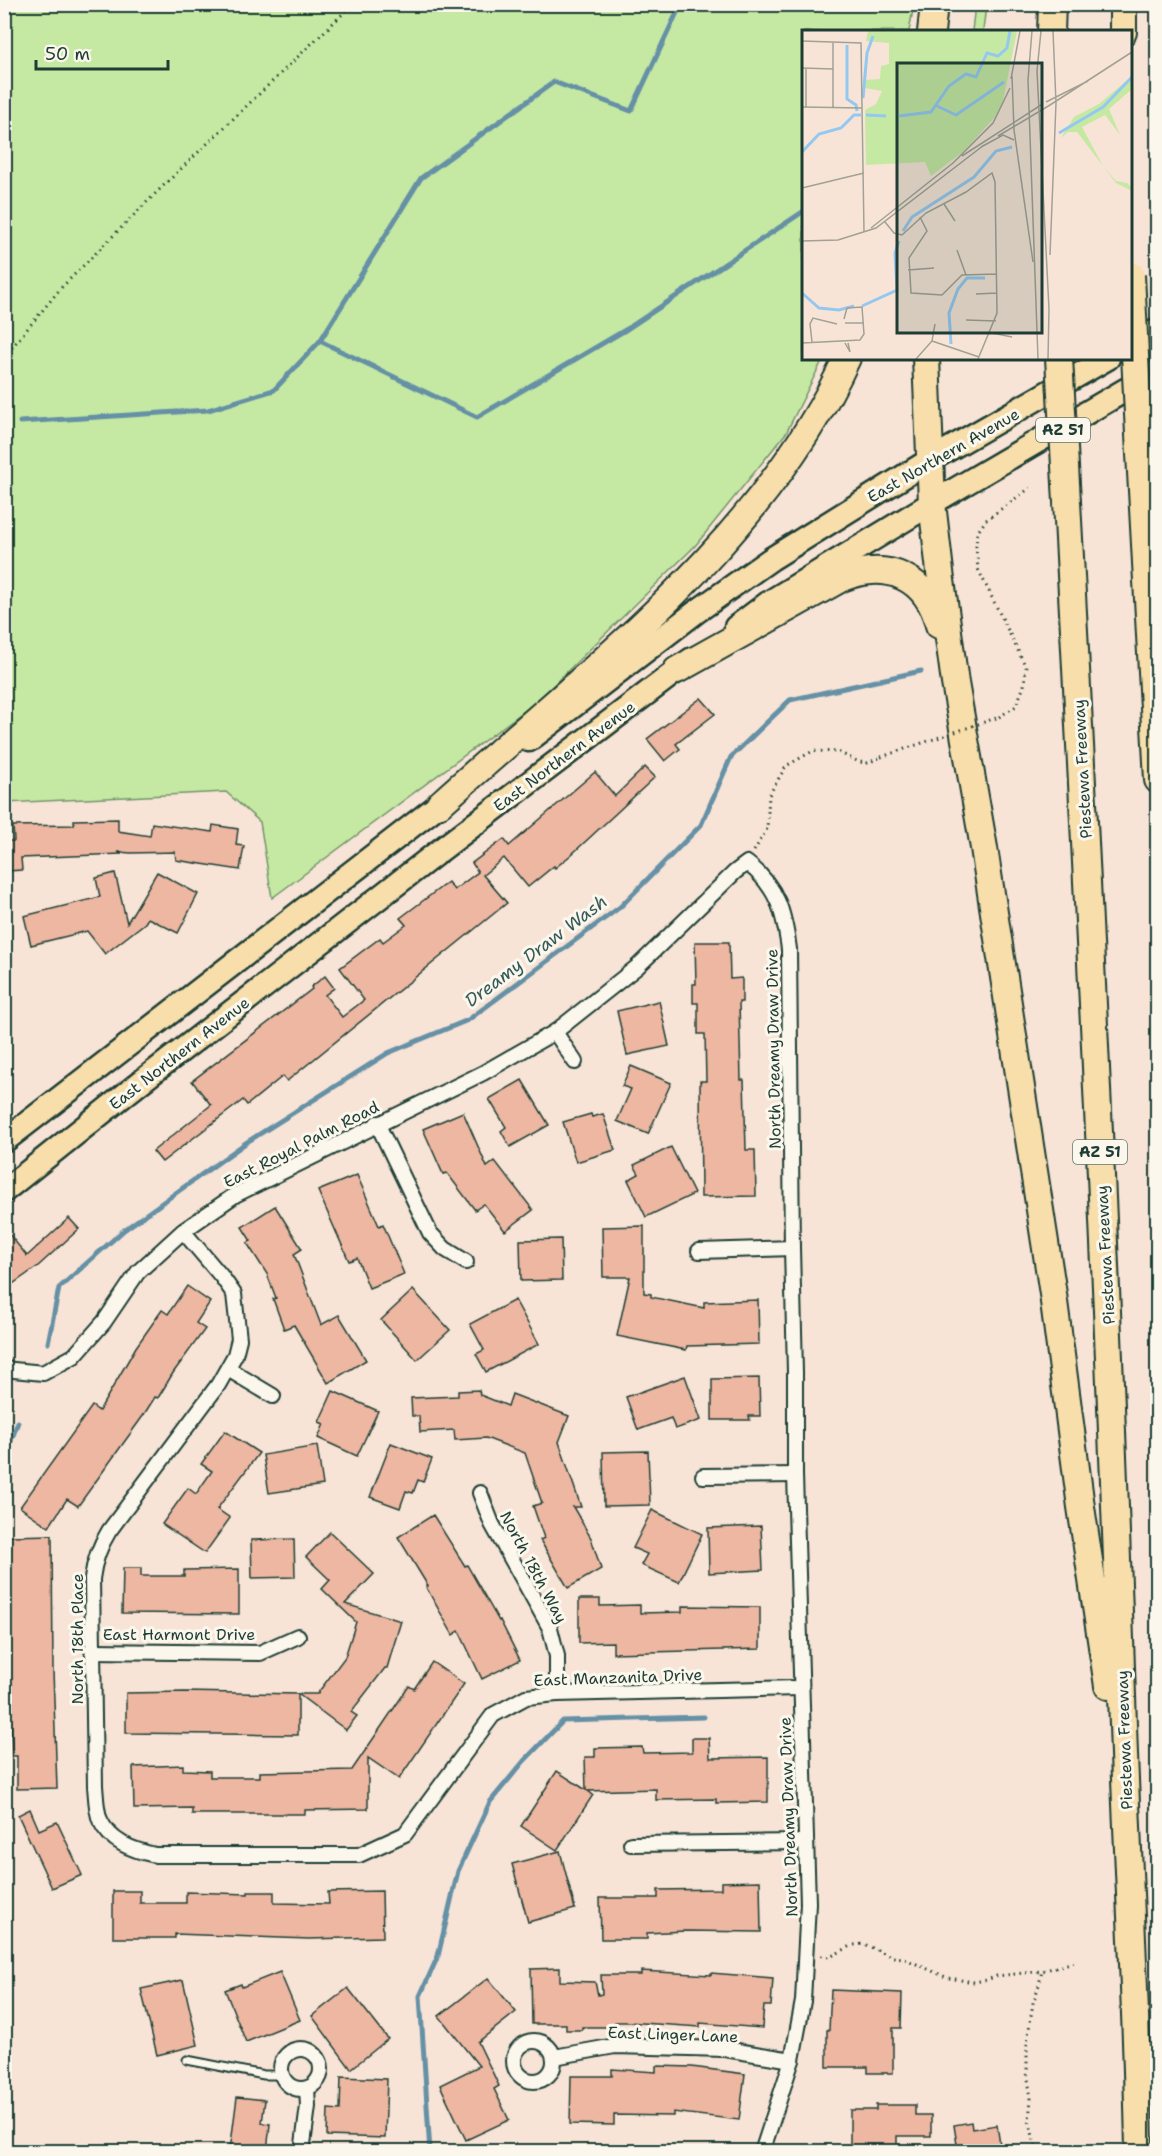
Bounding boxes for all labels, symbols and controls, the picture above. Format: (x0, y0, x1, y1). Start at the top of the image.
inset map (802, 30, 1132, 360)
scale bar (36, 33, 168, 71)
text: 50 m (45, 42, 90, 66)
street label: East Northern Avenue (863, 403, 1023, 508)
road number: AZ 51 (1036, 418, 1090, 442)
street label: East Northern Avenue (489, 696, 639, 817)
street label: Piestewa Freeway (1068, 699, 1097, 839)
water label: Dreamy Draw Wash (460, 889, 612, 1013)
street label: North Dreamy Draw Drive (761, 949, 786, 1149)
street label: East Northern Avenue (105, 992, 254, 1115)
street label: East Royal Palm Road (220, 1096, 383, 1193)
road number: AZ 51 (1073, 1140, 1127, 1164)
street label: Piestewa Freeway (1091, 1185, 1120, 1325)
street label: North 18th Way (495, 1508, 572, 1627)
street label: North 18th Place (67, 1573, 88, 1705)
street label: East Harmont Drive (103, 1624, 255, 1645)
street label: East Manzanita Drive (533, 1664, 703, 1691)
street label: Piestewa Freeway (1112, 1670, 1137, 1810)
street label: North Dreamy Draw Drive (775, 1717, 802, 1917)
street label: East Linger Lane (607, 2022, 739, 2047)

